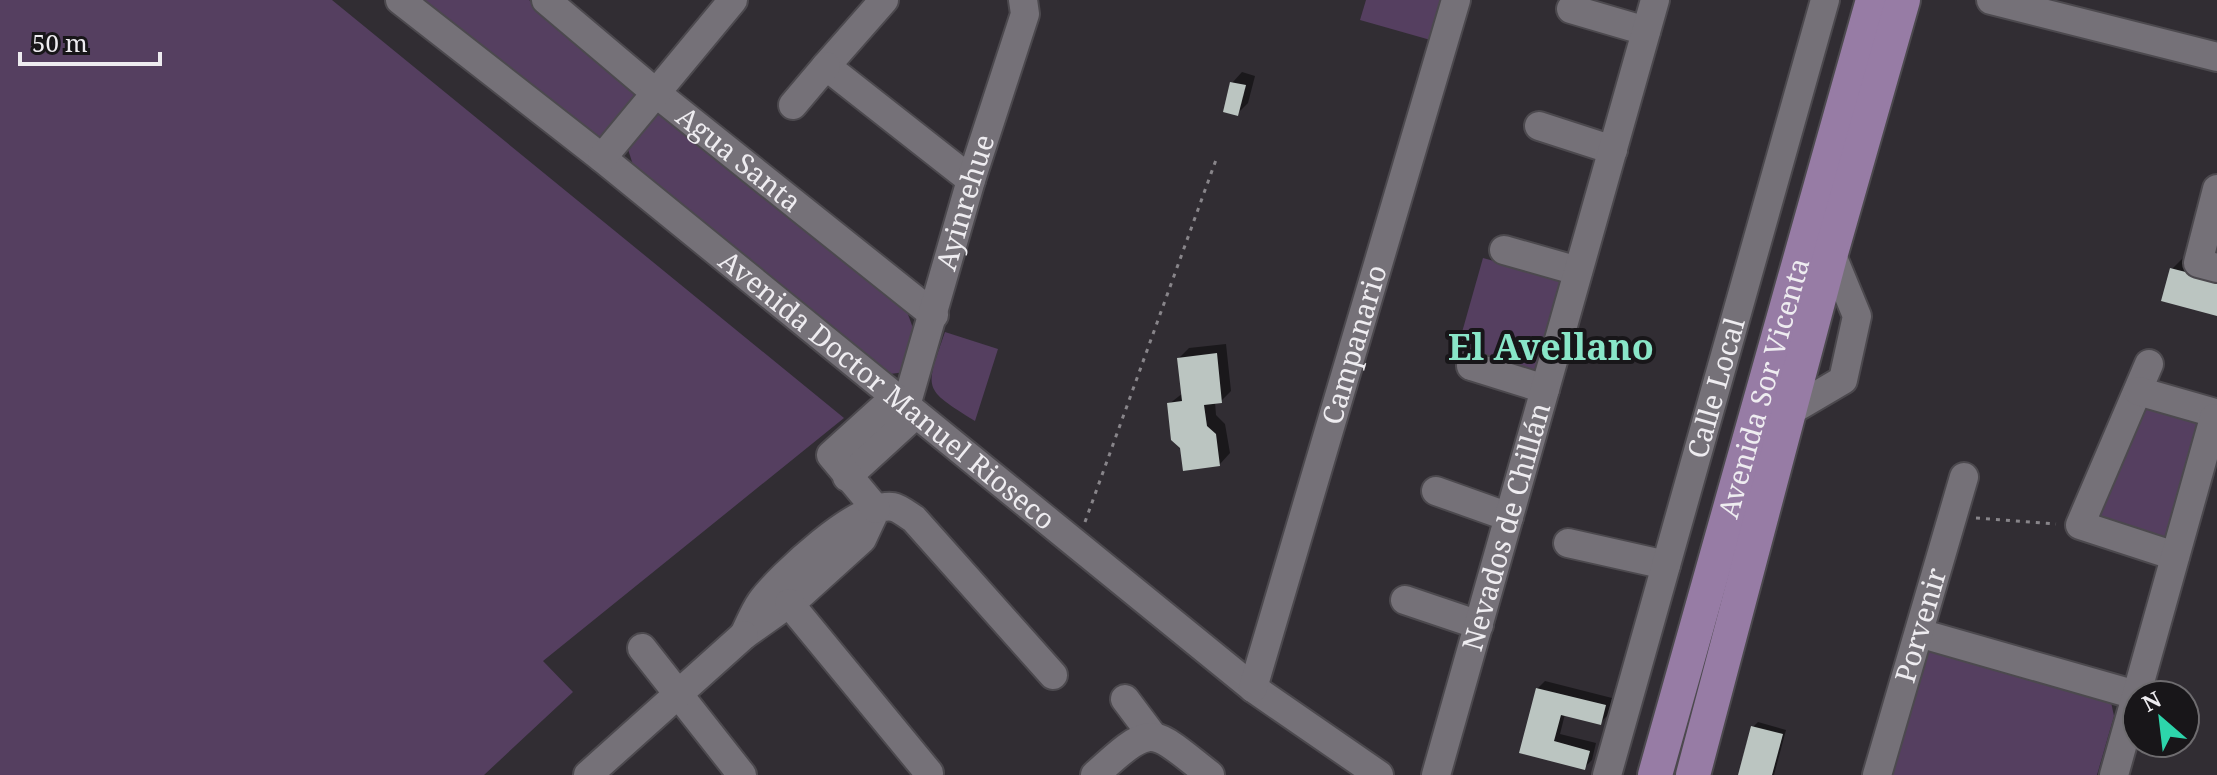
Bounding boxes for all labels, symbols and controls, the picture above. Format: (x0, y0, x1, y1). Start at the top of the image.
scale bar (20, 16, 160, 66)
text: 50 m (32, 26, 88, 59)
street label: Agua Santa (669, 97, 810, 220)
street label: Ayinrehue (926, 129, 1003, 274)
street label: Avenida Doctor Manuel Rioseco (712, 241, 1064, 538)
street label: Avenida Sor Vicenta (1708, 253, 1818, 522)
street label: Campanario (1312, 260, 1395, 429)
street label: Calle Local (1677, 313, 1753, 462)
district label: El Avellano (1448, 322, 1654, 371)
street label: Nevados de Chillán (1452, 398, 1558, 655)
street label: Porvenir (1885, 563, 1954, 687)
north arrow (2121, 679, 2201, 759)
text: N (2136, 683, 2166, 718)

